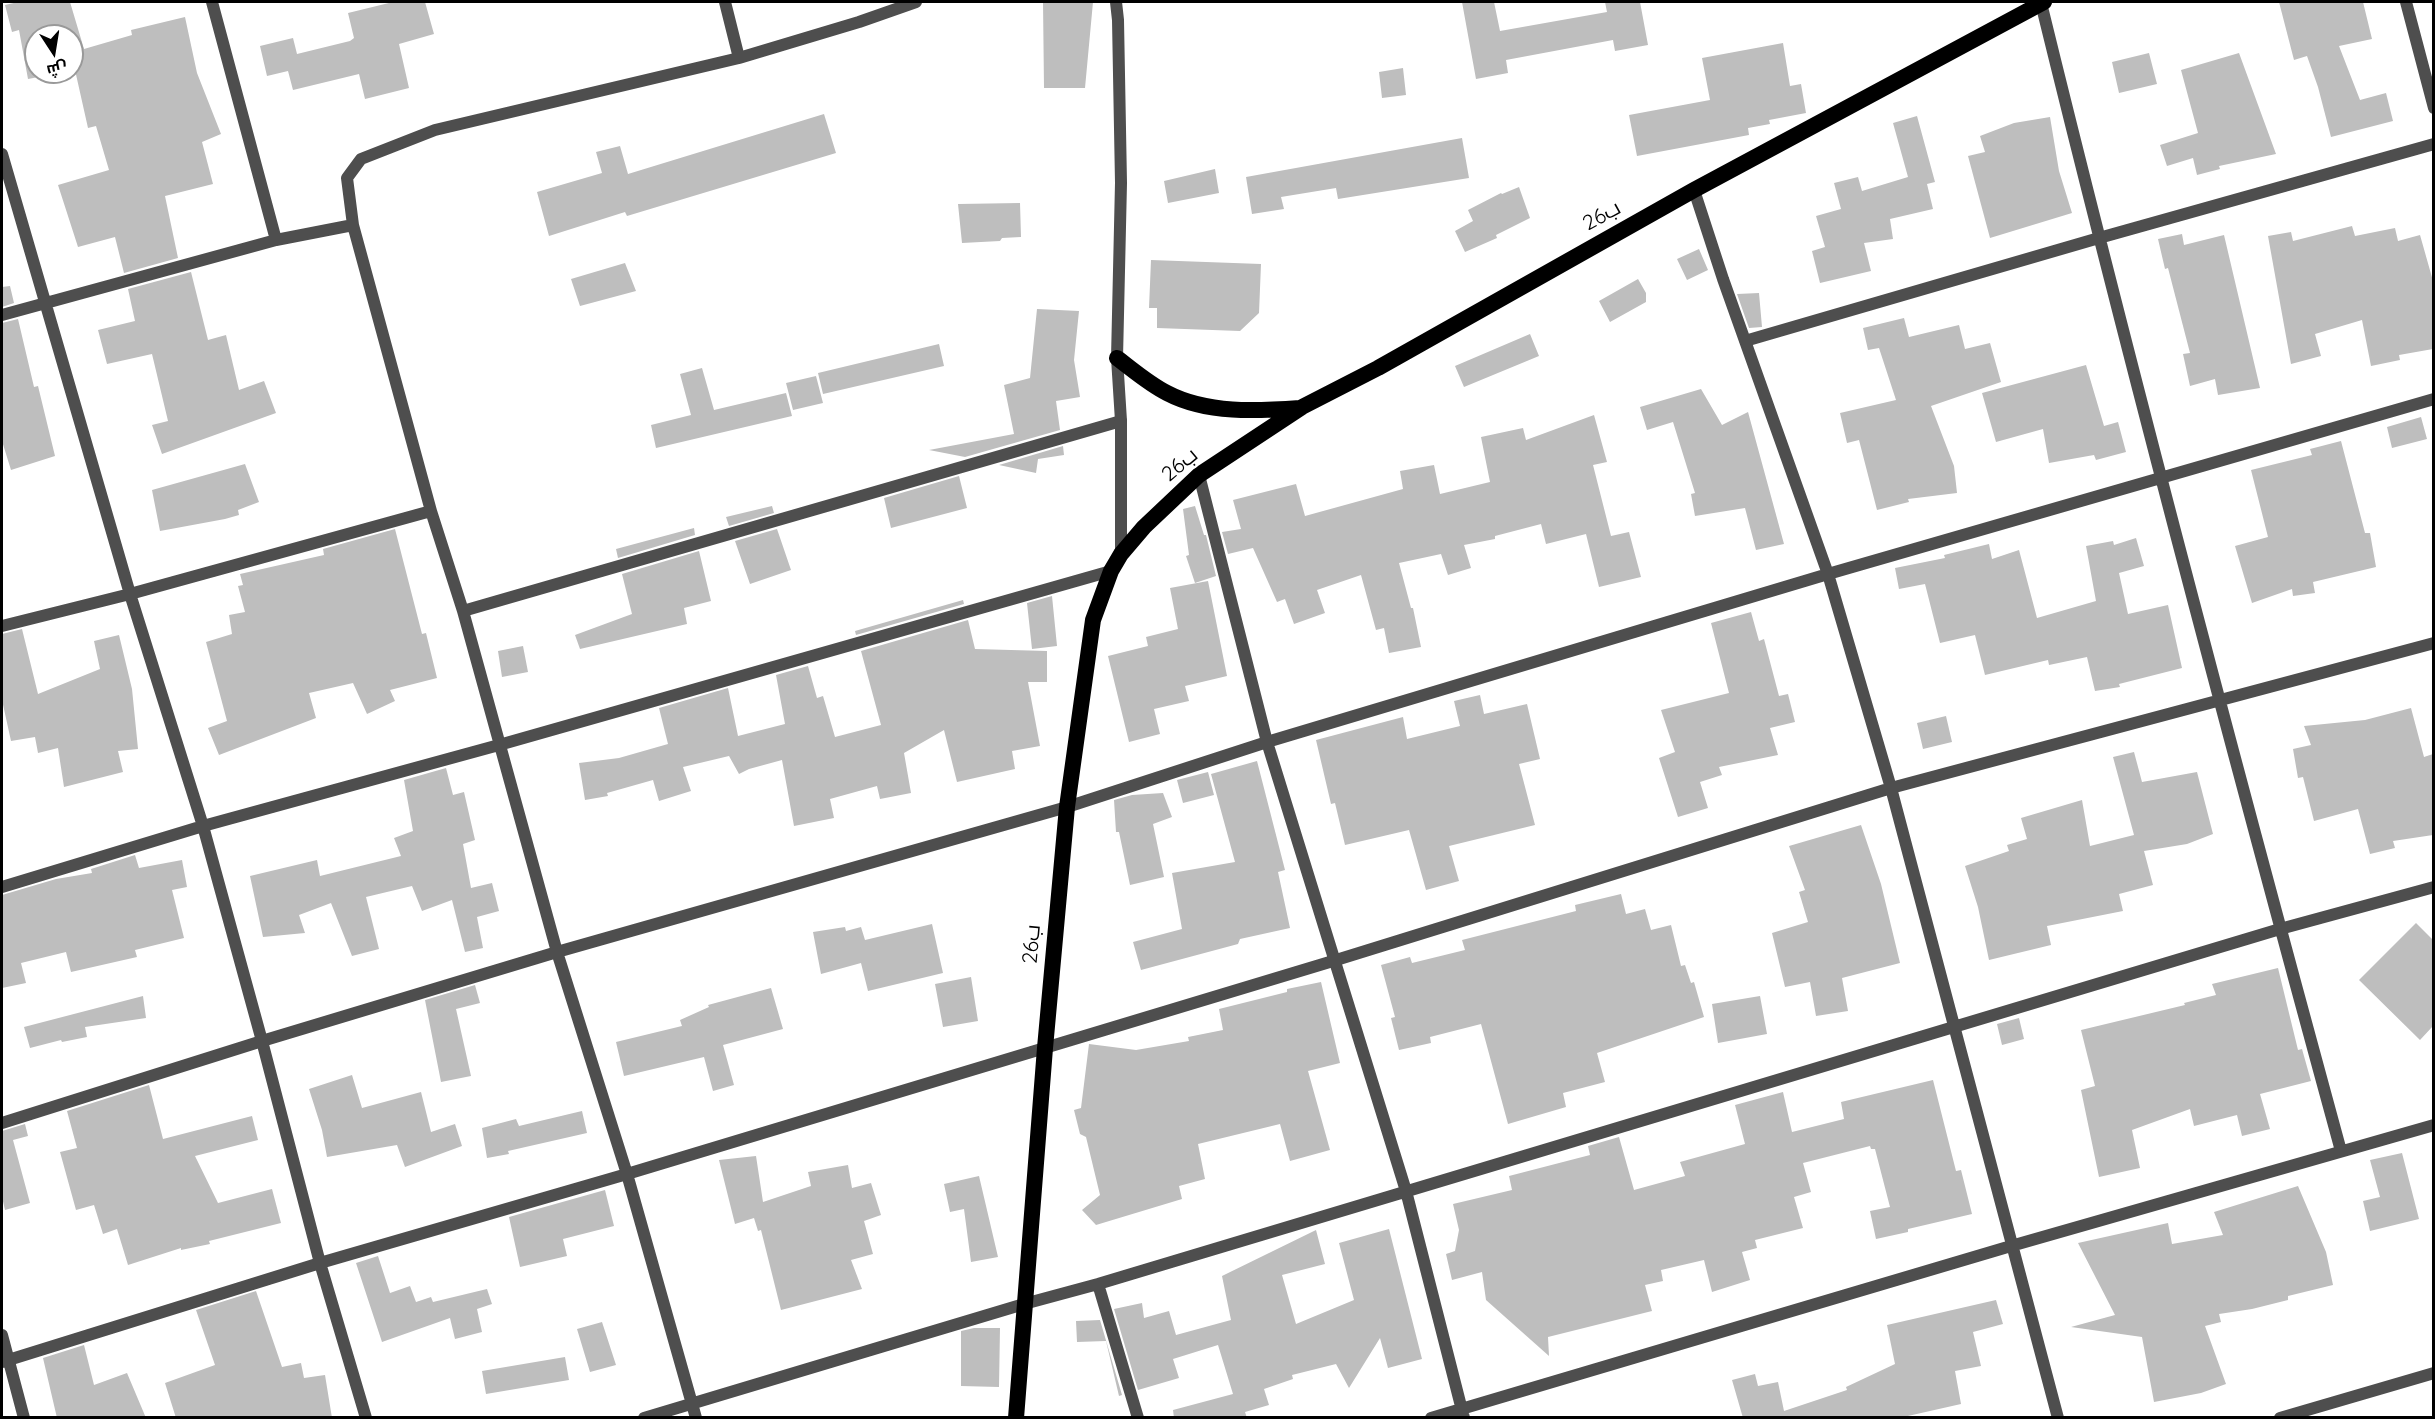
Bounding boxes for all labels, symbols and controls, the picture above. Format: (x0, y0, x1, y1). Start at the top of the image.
north arrow (24, 24, 84, 84)
text: ش (45, 58, 69, 82)
street label: 26ب (1579, 195, 1625, 237)
street label: 26ب (1157, 443, 1203, 487)
street label: 26ب (1018, 923, 1046, 965)

